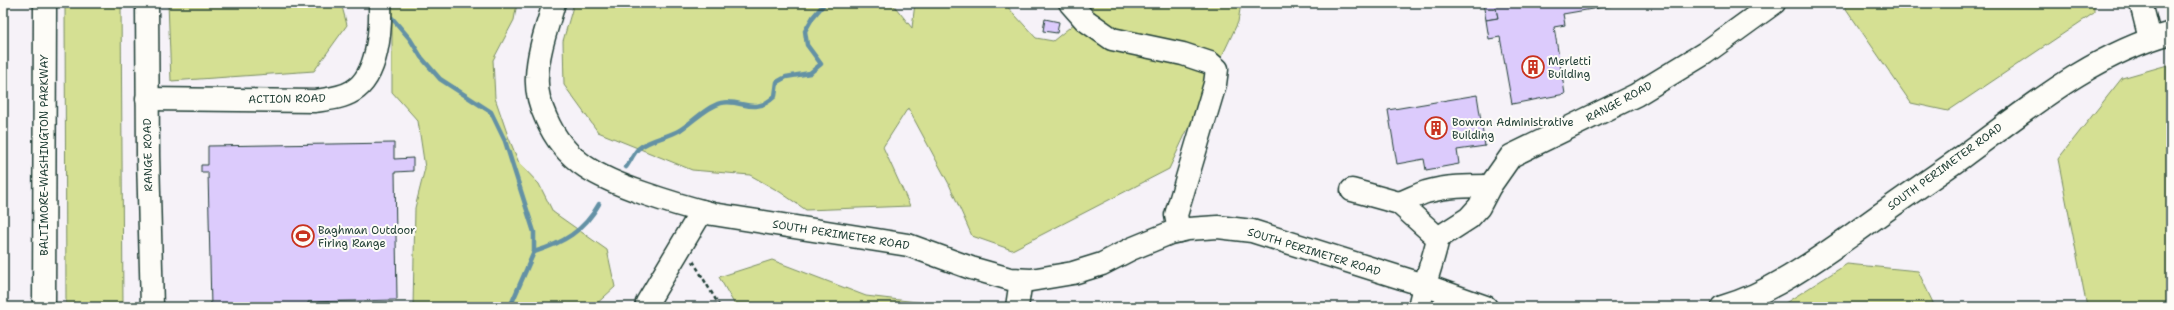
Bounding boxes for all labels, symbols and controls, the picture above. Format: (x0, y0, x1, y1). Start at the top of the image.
street label: BALTIMORE-WASHINGTON PARKWAY (37, 54, 52, 256)
building icon: Merletti Building (1520, 54, 1546, 80)
place label: Merletti Building (1548, 54, 1591, 82)
street label: RANGE ROAD (1583, 78, 1655, 126)
street label: ACTION ROAD (248, 91, 326, 107)
building icon: Bowron Administrative Building (1423, 115, 1449, 141)
place label: Bowron Administrative Building (1452, 115, 1574, 143)
street label: RANGE ROAD (140, 118, 156, 192)
street label: SOUTH PERIMETER ROAD (1885, 120, 2005, 214)
street label: SOUTH PERIMETER ROAD (771, 217, 911, 253)
sports icon: Baghman Outdoor Firing Range (290, 223, 316, 249)
place label: Baghman Outdoor Firing Range (318, 223, 415, 251)
street label: SOUTH PERIMETER ROAD (1246, 225, 1382, 279)

